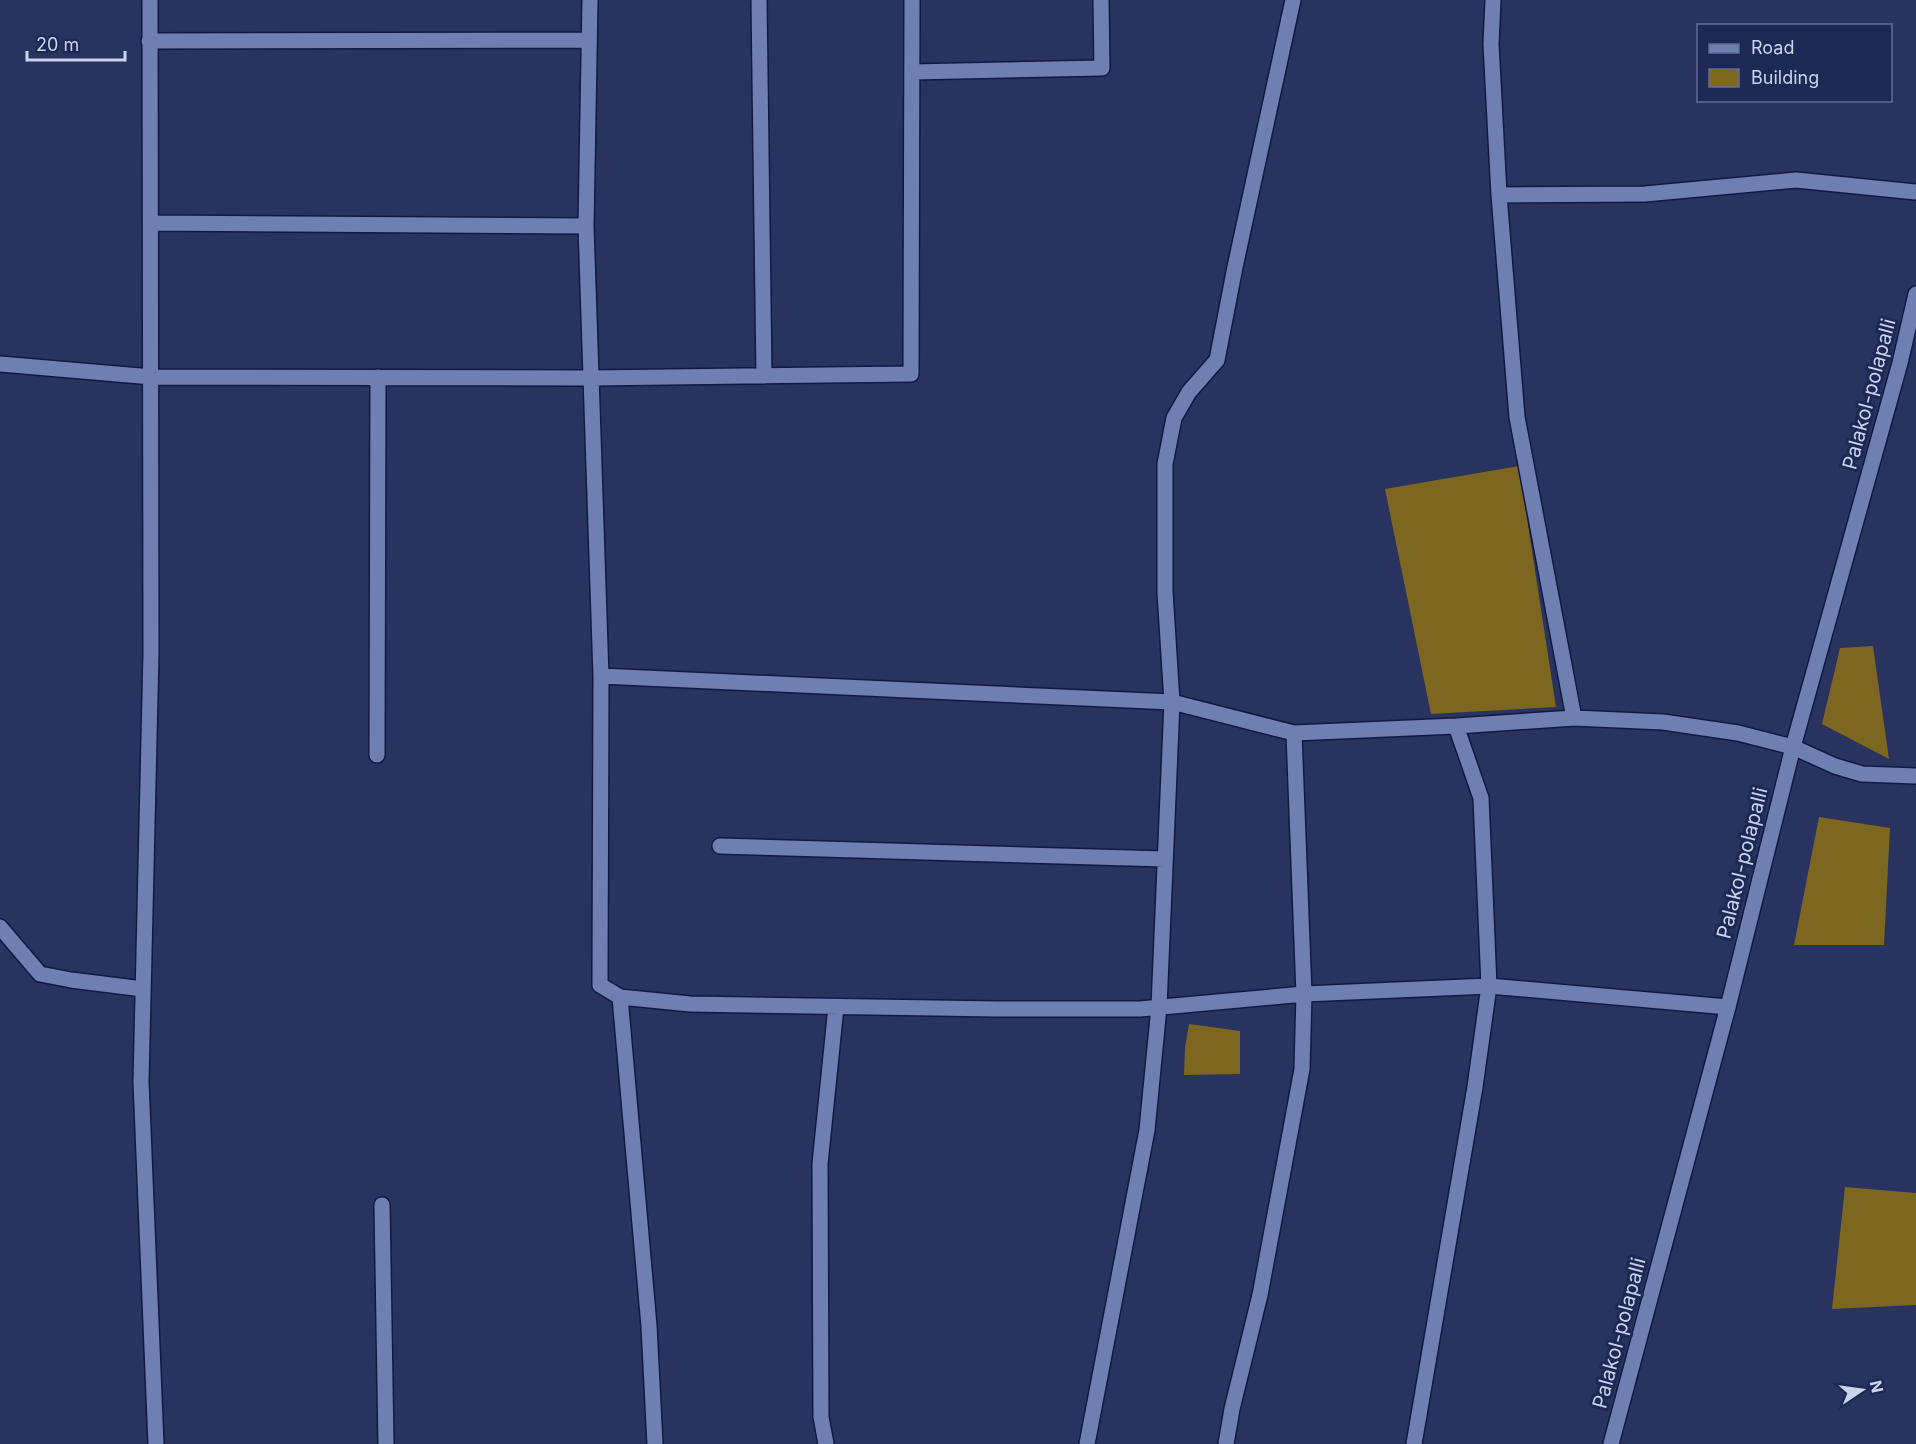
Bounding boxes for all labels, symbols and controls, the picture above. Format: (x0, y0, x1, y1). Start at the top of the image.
scale bar (27, 24, 124, 62)
legend (1697, 24, 1892, 102)
text: 20 m (36, 34, 79, 55)
text: Road (1751, 37, 1794, 58)
text: Building (1751, 67, 1819, 88)
street label: Palakol-polapalli (1837, 316, 1901, 472)
street label: Palakol-polapalli (1712, 785, 1772, 941)
street label: Palakol-polapalli (1587, 1255, 1651, 1411)
north arrow (1832, 1360, 1892, 1420)
text: N (1865, 1378, 1888, 1395)

